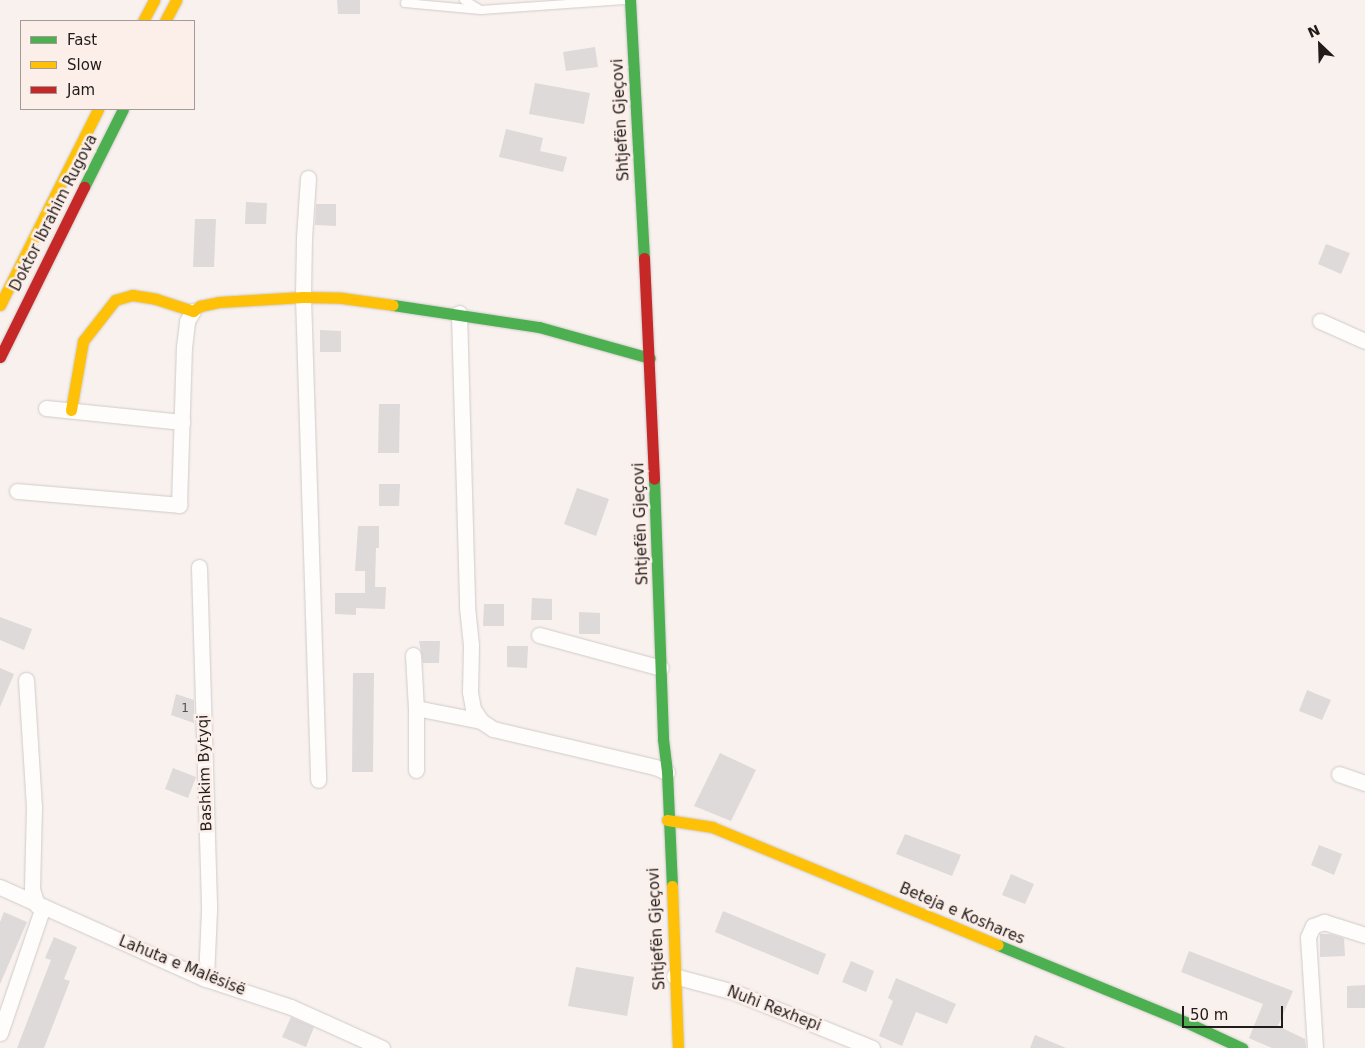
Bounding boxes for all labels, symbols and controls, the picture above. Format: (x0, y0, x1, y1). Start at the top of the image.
legend (20, 20, 195, 110)
north arrow (1295, 20, 1345, 70)
text: N (1305, 22, 1323, 41)
text: Fast (67, 31, 97, 49)
text: Slow (67, 56, 102, 74)
street label: Shtjefën Gjeçovi (609, 58, 633, 182)
text: Jam (67, 81, 95, 99)
street label: Doktor Ibrahim Rugova (7, 131, 101, 295)
street label: Shtjefën Gjeçovi (630, 462, 652, 586)
house number: 1 (181, 702, 189, 716)
street label: Bashkim Bytyqi (194, 714, 216, 832)
street label: Shtjefën Gjeçovi (645, 867, 669, 991)
street label: Beteja e Koshares (897, 879, 1027, 949)
street label: Lahuta e Malësisë (116, 932, 248, 1000)
street label: Nuhi Rexhepi (724, 983, 824, 1035)
scale bar (1185, 996, 1286, 1028)
text: 50 m (1190, 1006, 1228, 1024)

